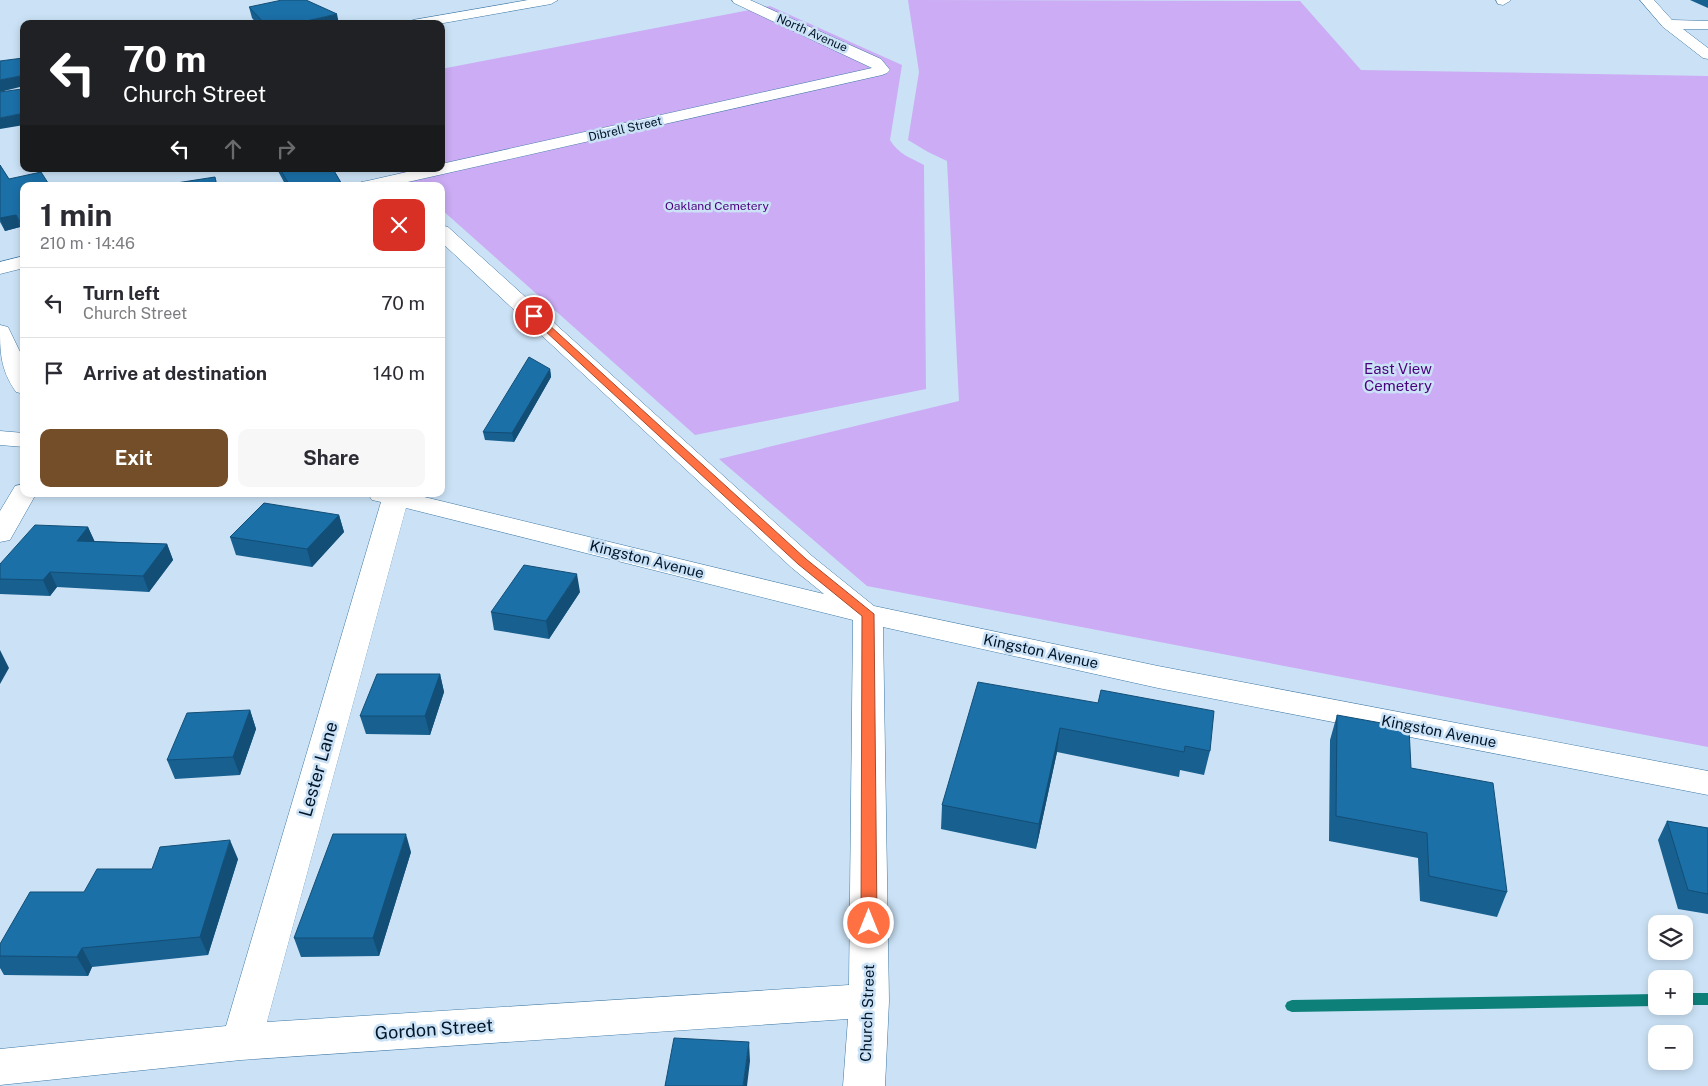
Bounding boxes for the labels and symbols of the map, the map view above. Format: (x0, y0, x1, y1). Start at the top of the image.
street label: North Avenue (774, 11, 850, 55)
street label: Dibrell Street (587, 114, 663, 144)
park label: Oakland Cemetery (665, 199, 769, 213)
pin (513, 295, 555, 337)
park label: East View Cemetery (1364, 360, 1432, 394)
street label: Kingston Avenue (588, 537, 706, 581)
street label: Kingston Avenue (982, 631, 1100, 671)
street label: Kingston Avenue (1380, 711, 1498, 751)
street label: Lester Lane (294, 719, 342, 819)
position arrow (842, 896, 894, 948)
street label: Church Street (857, 964, 877, 1062)
street label: Gordon Street (374, 1014, 494, 1044)

